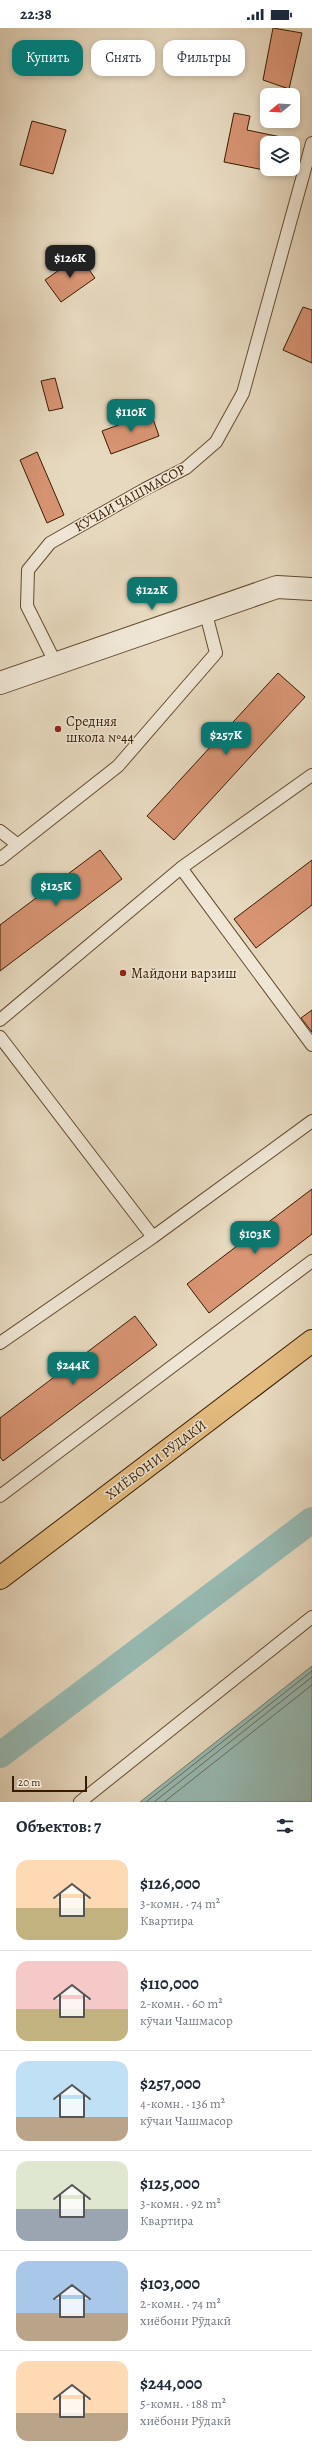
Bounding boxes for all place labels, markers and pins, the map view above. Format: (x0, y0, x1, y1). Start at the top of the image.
pin: $126K (42, 245, 98, 279)
pin: $110K (103, 399, 159, 433)
pin: $122K (124, 577, 180, 611)
place label: Средняя школа №44 (66, 712, 134, 747)
pin: $257K (198, 722, 254, 756)
marker: Средняя школа №44 (53, 724, 63, 734)
pin: $125K (28, 873, 84, 907)
place label: Майдони варзиш (131, 964, 237, 983)
marker: Майдони варзиш (118, 968, 128, 978)
pin: $103K (227, 1221, 283, 1255)
pin: $244K (45, 1352, 101, 1386)

